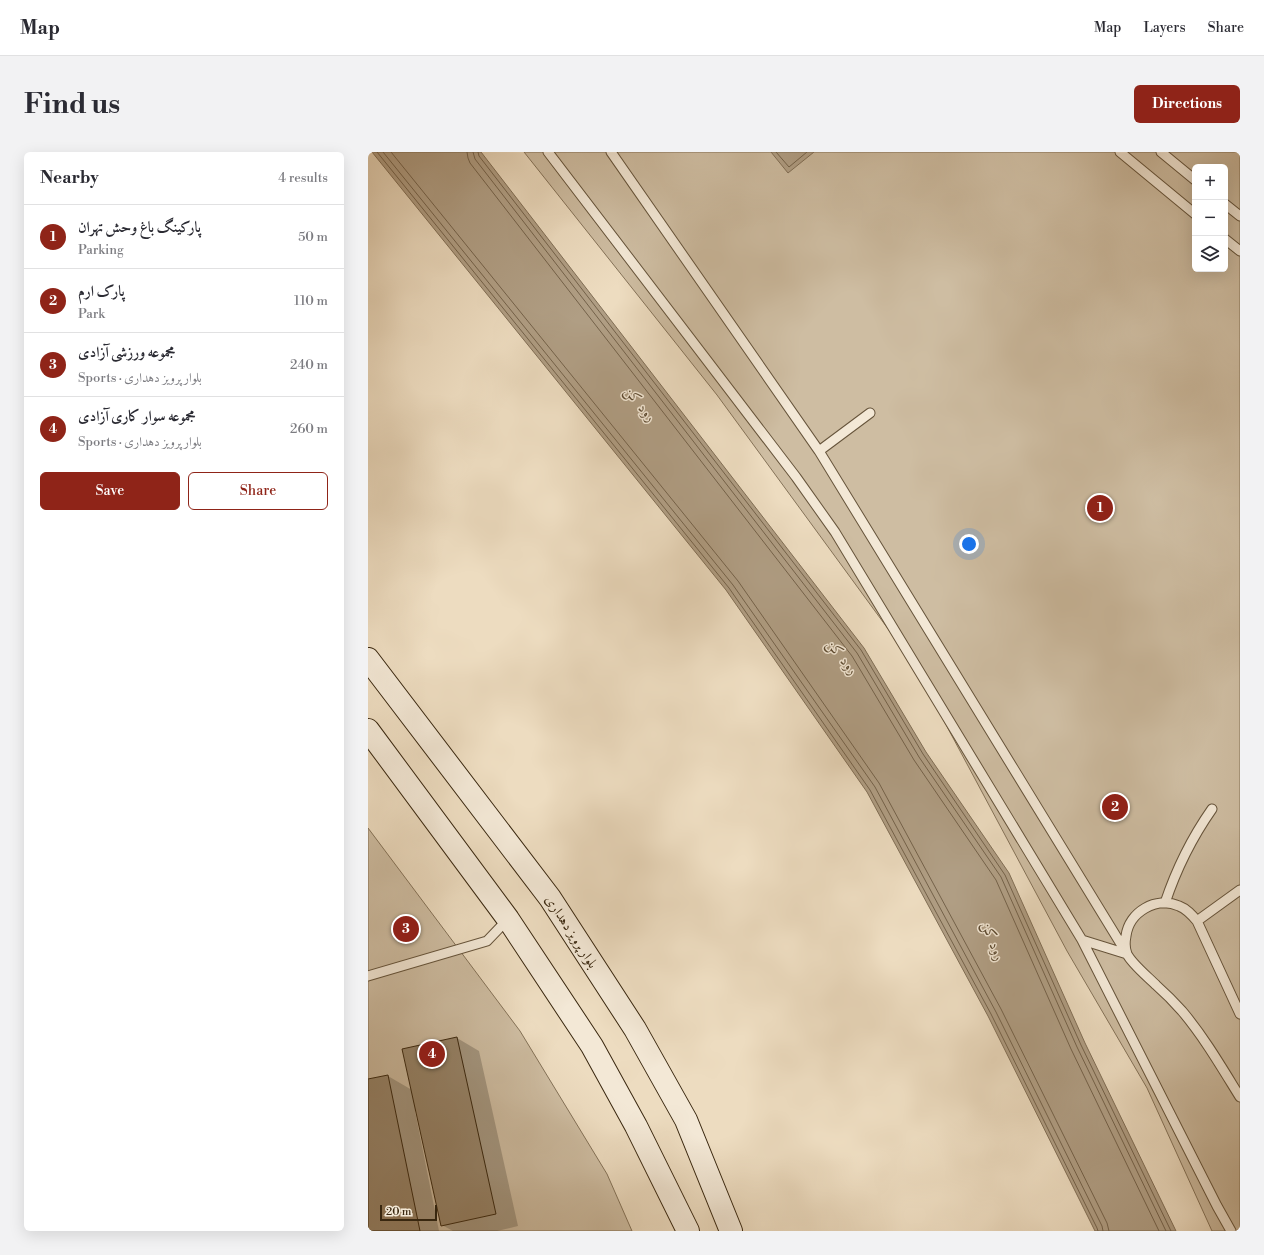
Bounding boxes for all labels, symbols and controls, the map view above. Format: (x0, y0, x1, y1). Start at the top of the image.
text: Map (20, 16, 60, 40)
text: Map (1094, 19, 1121, 37)
text: Layers (1143, 19, 1186, 37)
text: Share (1208, 19, 1244, 37)
button: Directions (1134, 85, 1240, 123)
text: Find us (24, 87, 120, 122)
map controls (1192, 164, 1228, 272)
button: + (1192, 164, 1228, 200)
text: Nearby (40, 167, 99, 189)
text: 4 results (278, 170, 328, 186)
button: − (1192, 200, 1228, 236)
text: پارکینگ باغ وحش تهران (78, 218, 201, 237)
text: 1 (50, 229, 56, 245)
text: 50 m (298, 229, 328, 245)
button: layers (1192, 236, 1228, 272)
text: Parking (78, 242, 124, 258)
text: پارک ارم (78, 282, 125, 301)
text: 2 (49, 293, 57, 309)
text: 110 m (294, 293, 328, 309)
text: Park (78, 306, 105, 322)
text: مجموعه ورزشی آزادی (78, 343, 175, 362)
text: 3 (49, 357, 57, 373)
text: 240 m (290, 357, 328, 373)
text: Sports · بلوار پرویز دهداری (78, 370, 202, 386)
water label: رود کن (620, 382, 660, 426)
text: مجموعه سوار کاری آزادی (78, 407, 196, 426)
text: 4 (49, 421, 57, 437)
text: 260 m (290, 421, 328, 437)
text: Sports · بلوار پرویز دهداری (78, 434, 202, 450)
button: Save (40, 472, 180, 510)
button: Share (188, 472, 328, 510)
pin: 1 (1087, 493, 1113, 523)
your location (959, 534, 979, 554)
water label: رود کن (822, 635, 862, 679)
pin: 2 (1102, 792, 1128, 822)
street label: بلوار پرویز دهداری (541, 892, 602, 972)
pin: 3 (393, 914, 419, 944)
water label: رود کن (977, 919, 1009, 963)
pin: 4 (419, 1039, 445, 1069)
scale bar (380, 1203, 437, 1222)
text: 20 m (386, 1205, 411, 1219)

